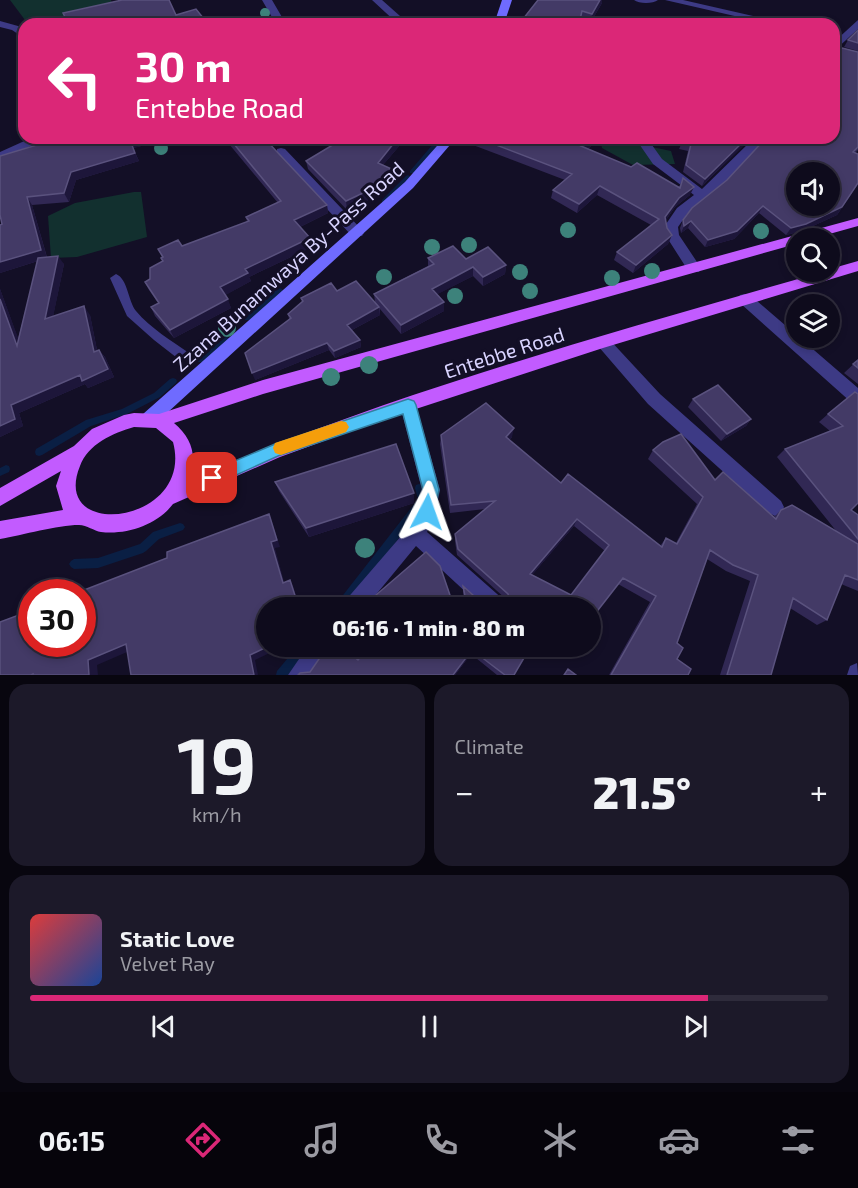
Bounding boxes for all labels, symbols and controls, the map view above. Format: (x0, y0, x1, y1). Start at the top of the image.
text: 30 m (135, 40, 231, 90)
icon: left (36, 42, 114, 120)
text: Entebbe Road (135, 91, 304, 123)
street label: Zzana Bunamwaya By-Pass Road (168, 156, 408, 376)
map controls (786, 162, 840, 348)
button: sound (786, 162, 840, 216)
button: search (786, 228, 840, 282)
button: layers (786, 294, 840, 348)
street label: Entebbe Road (441, 321, 567, 383)
pin (186, 452, 237, 503)
icon: arrive (195, 461, 228, 494)
position arrow (395, 480, 459, 544)
speed limit sign: 30 (18, 579, 96, 657)
text: 06:16 · 1 min · 80 m (332, 614, 525, 640)
text: 19 (177, 716, 257, 810)
text: Climate (455, 734, 524, 758)
text: 21.5° (593, 764, 691, 818)
text: − (455, 771, 474, 811)
text: + (810, 771, 828, 811)
text: km/h (192, 802, 242, 826)
text: Static Love (120, 925, 235, 951)
text: Velvet Ray (120, 951, 215, 975)
icon: previous (147, 1010, 180, 1043)
icon: pause (413, 1010, 446, 1043)
icon: next (679, 1010, 712, 1043)
icon: directions (182, 1119, 224, 1161)
icon: music (301, 1119, 343, 1161)
icon: phone (420, 1119, 462, 1161)
icon: climate (539, 1119, 581, 1161)
icon: car (658, 1119, 700, 1161)
icon: filters (777, 1119, 819, 1161)
text: 06:15 (39, 1124, 105, 1156)

